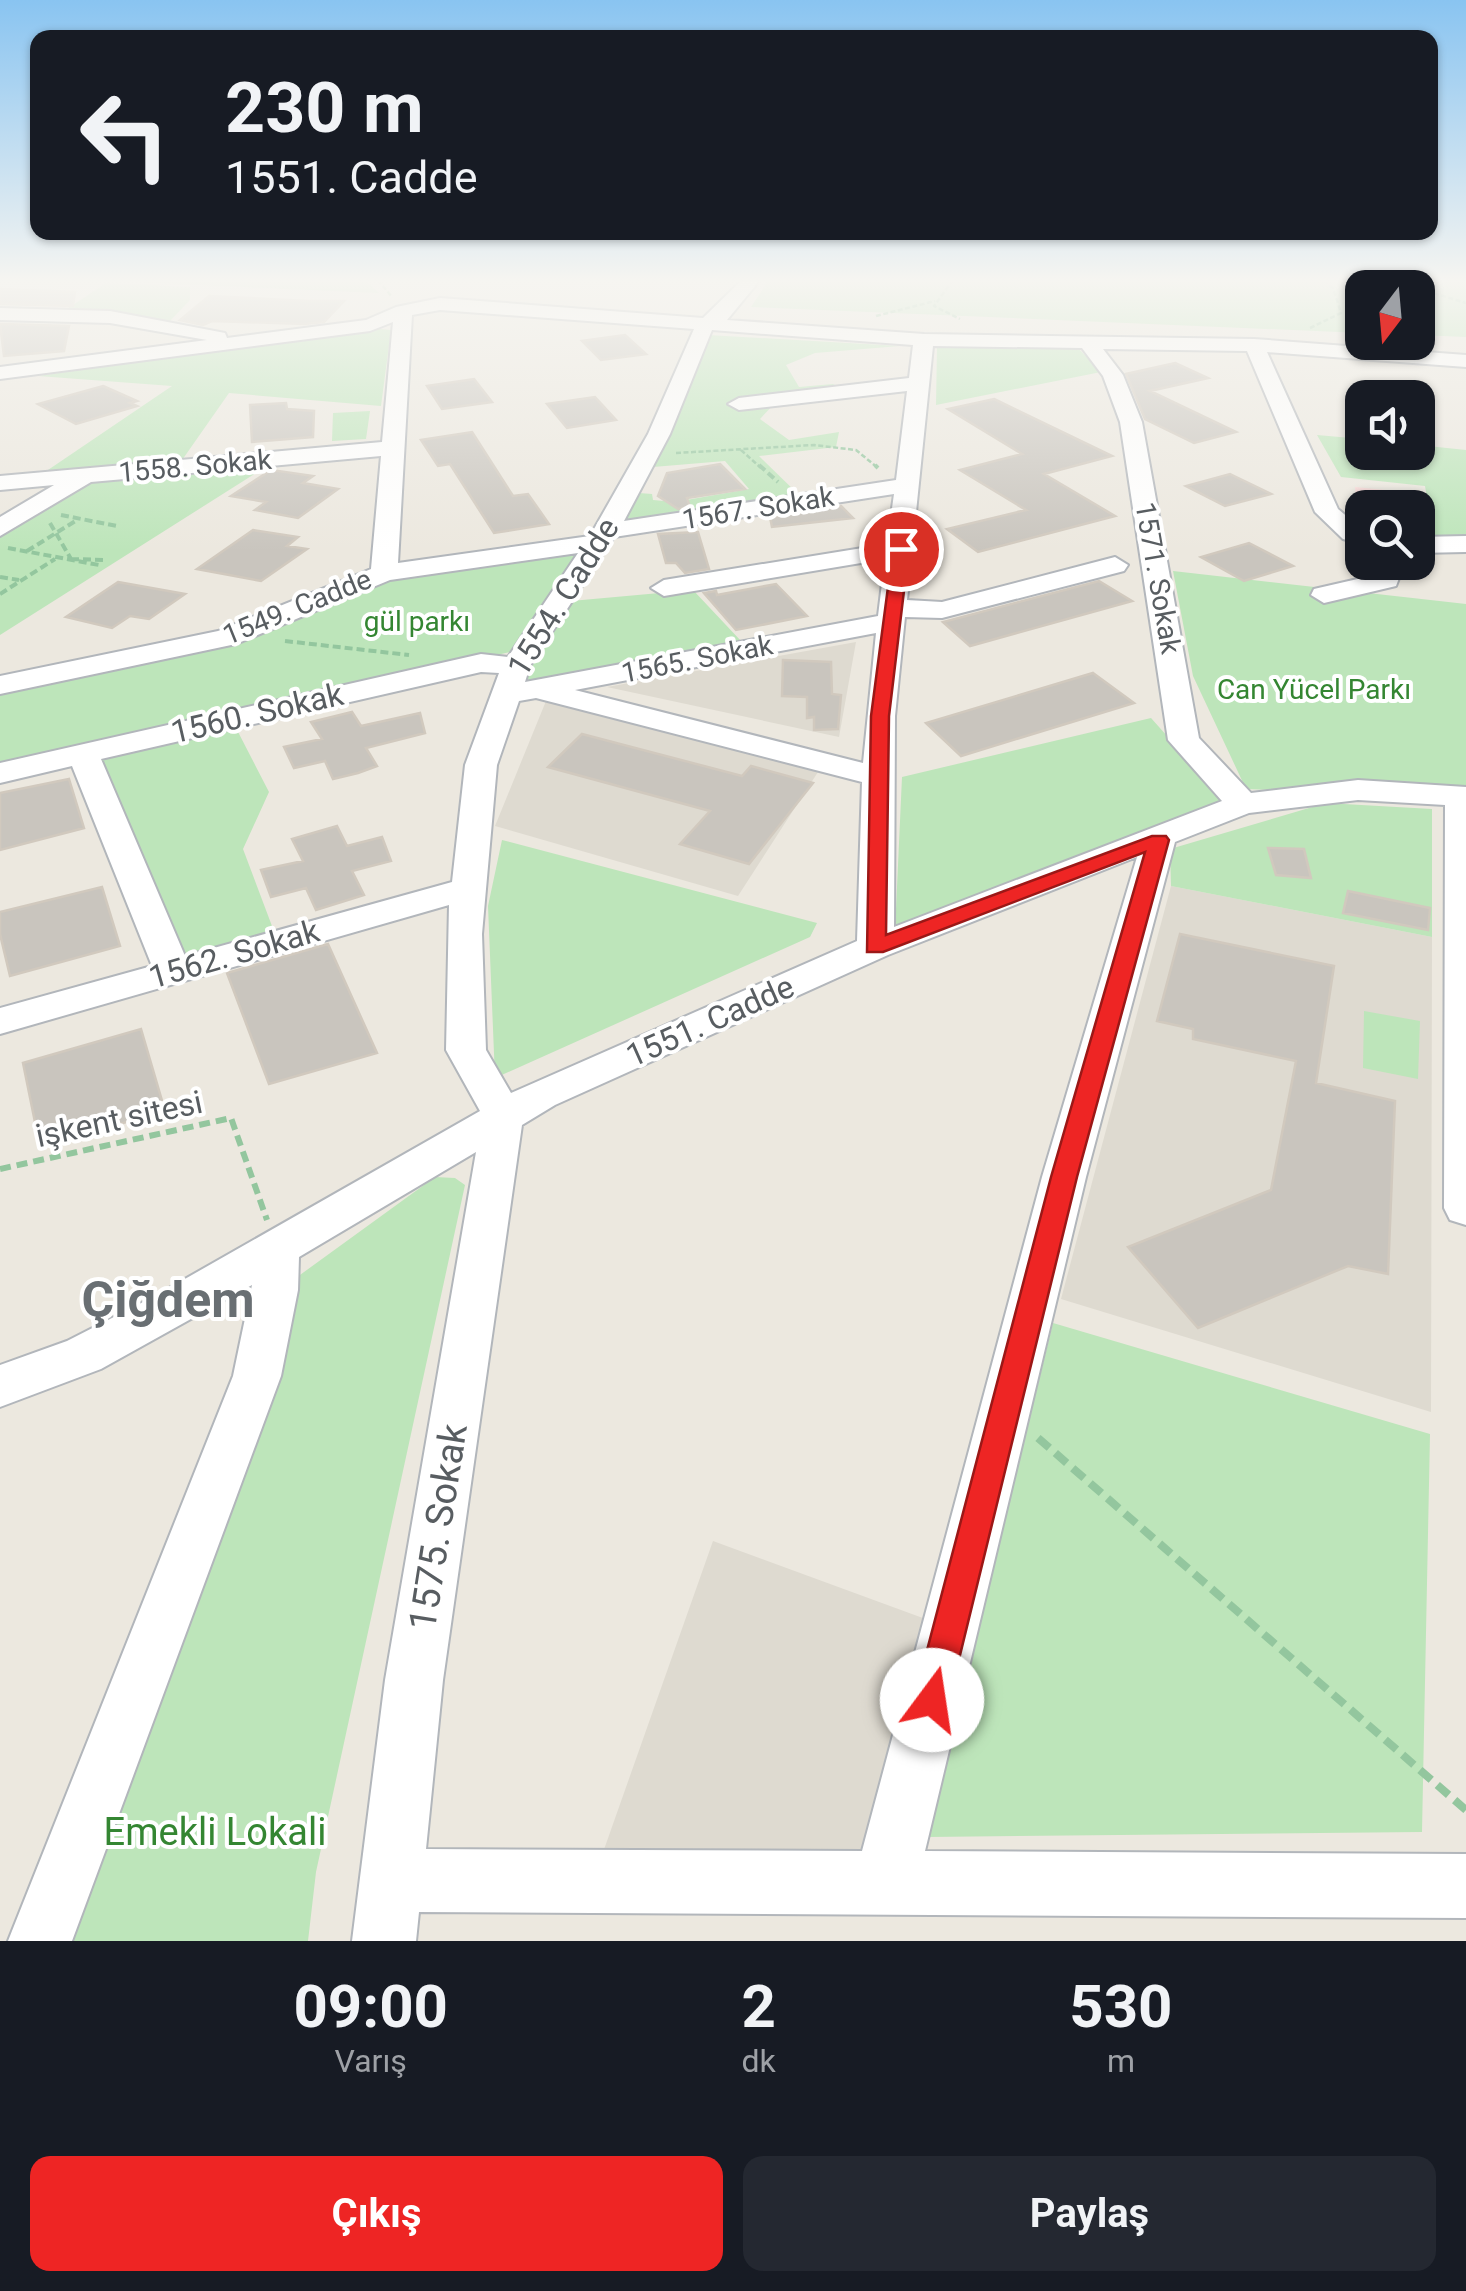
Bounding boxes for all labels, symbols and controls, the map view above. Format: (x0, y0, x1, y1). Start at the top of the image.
text: 230 m (225, 67, 424, 149)
icon: left (60, 70, 190, 200)
text: 1551. Cadde (225, 151, 478, 204)
north arrow (1345, 270, 1435, 360)
map controls (1345, 270, 1435, 580)
button: sound (1345, 380, 1435, 470)
street label: 1558. Sokak (117, 443, 274, 489)
street label: 1567. Sokak (680, 480, 837, 536)
button: search (1345, 490, 1435, 580)
street label: 1571. Sokak (1128, 500, 1188, 657)
pin (859, 507, 944, 592)
street label: 1554. Cadde (499, 511, 627, 683)
icon: arrive (874, 522, 929, 577)
street label: 1549. Cadde (218, 562, 376, 652)
park label: gül parkı (364, 605, 470, 638)
street label: 1565. Sokak (619, 628, 776, 690)
park label: Can Yücel Parkı (1217, 673, 1411, 706)
street label: 1560. Sokak (167, 675, 347, 751)
street label: 1562. Sokak (144, 911, 324, 996)
street label: 1551. Cadde (620, 967, 800, 1075)
street label: işkent sitesi (32, 1083, 206, 1155)
district label: Çiğdem (82, 1271, 254, 1329)
street label: 1575. Sokak (400, 1420, 476, 1633)
position arrow (880, 1648, 984, 1752)
park label: Emekli Lokali (104, 1810, 326, 1854)
text: 09:00 (293, 1971, 448, 2042)
text: 2 (741, 1971, 776, 2042)
text: 530 (1069, 1971, 1173, 2042)
text: Varış (335, 2042, 407, 2080)
text: dk (742, 2042, 776, 2080)
text: m (1107, 2042, 1135, 2080)
button: Çıkış (30, 2156, 723, 2271)
button: Paylaş (743, 2156, 1436, 2271)

